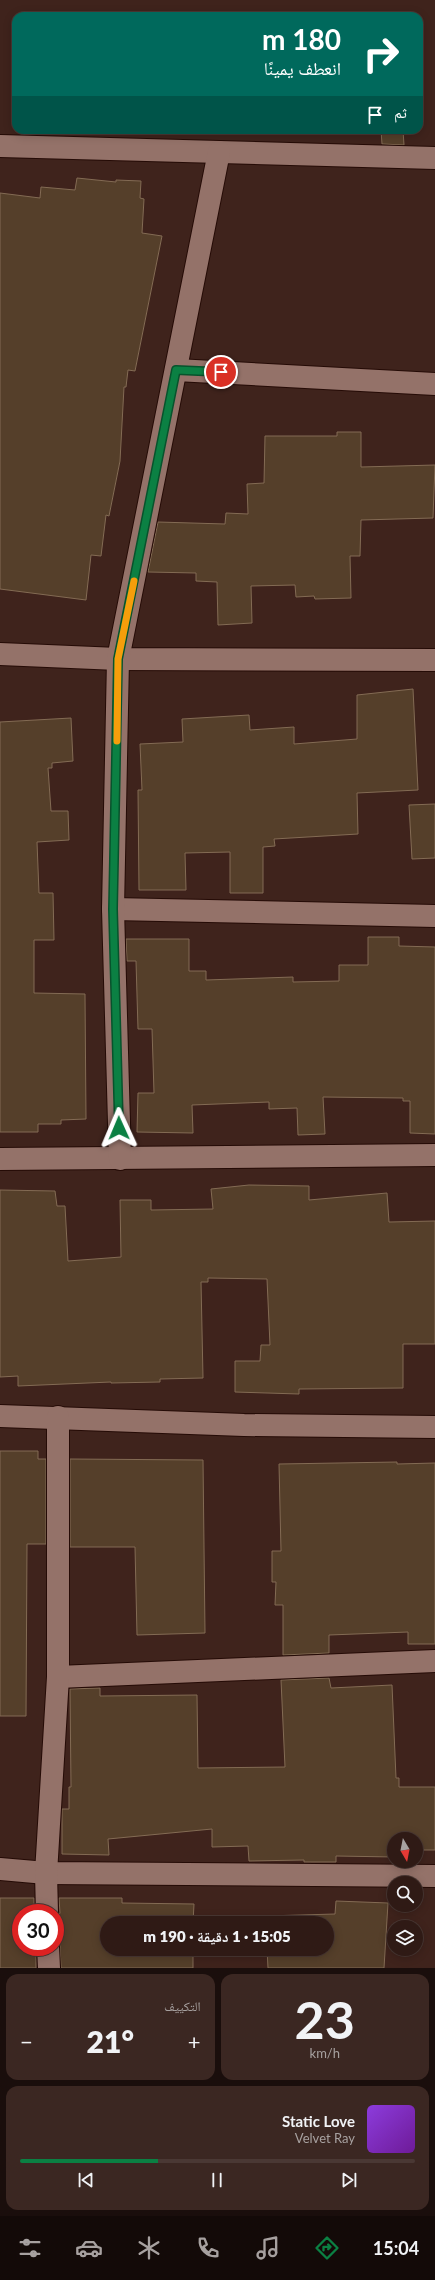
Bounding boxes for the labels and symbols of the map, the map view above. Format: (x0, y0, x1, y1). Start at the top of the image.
pin (204, 355, 238, 389)
position arrow (98, 1107, 140, 1149)
north arrow (387, 1832, 423, 1868)
speed limit sign: 30 (12, 1904, 64, 1956)

